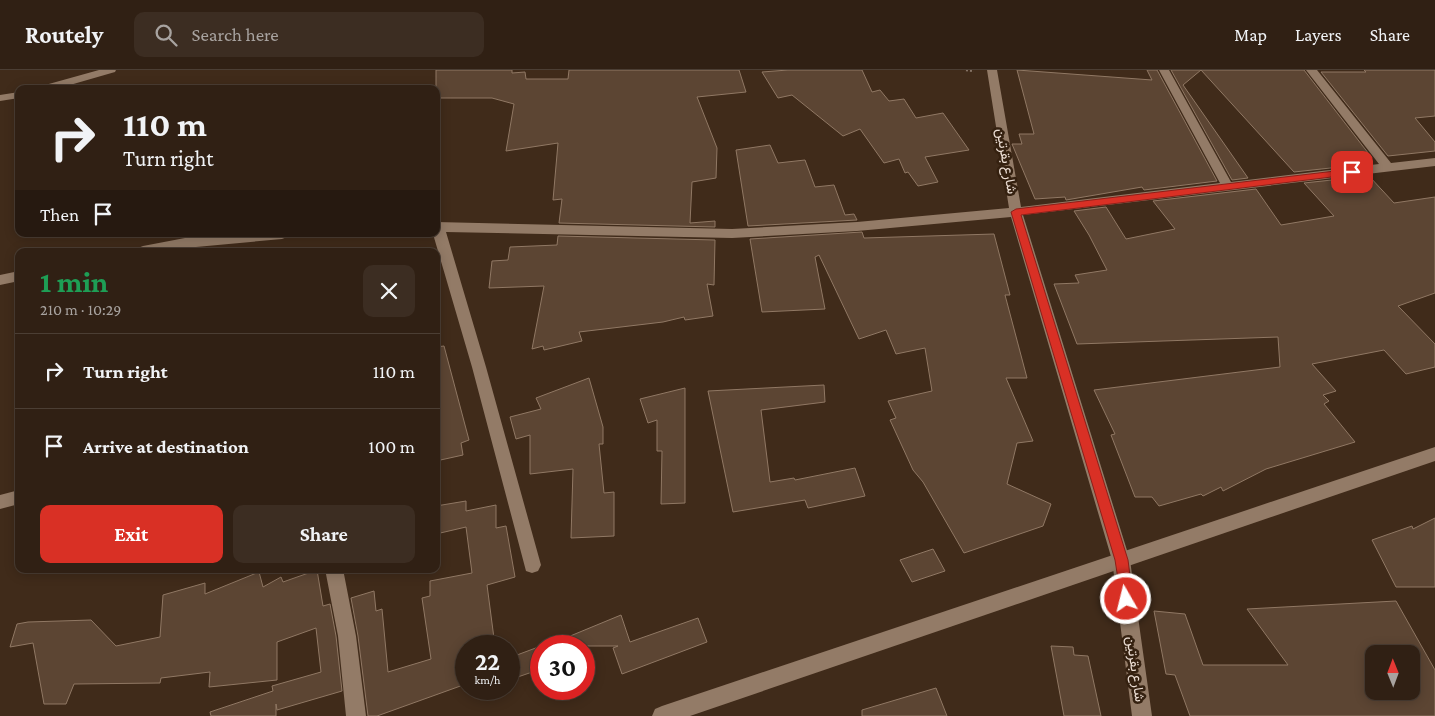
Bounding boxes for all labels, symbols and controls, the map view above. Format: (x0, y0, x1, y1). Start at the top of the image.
search box (134, 12, 484, 57)
text: Routely (25, 21, 104, 48)
icon: search (152, 21, 180, 49)
text: Search here (192, 24, 279, 45)
text: Map (1234, 25, 1267, 45)
text: Layers (1295, 25, 1342, 45)
text: Share (1370, 25, 1410, 45)
icon: right (40, 105, 105, 170)
text: 110 m (123, 105, 207, 144)
street label: شارع بقرتين (990, 127, 1021, 196)
text: Turn right (123, 146, 214, 171)
pin (1331, 151, 1373, 193)
icon: arrive (1338, 158, 1366, 186)
icon: arrive (89, 200, 117, 228)
text: Then (40, 204, 79, 225)
text: 1 min (40, 265, 108, 298)
button: close (363, 265, 415, 317)
text: 210 m · 10:29 (40, 301, 121, 318)
icon: right (40, 357, 68, 385)
text: Turn right (83, 361, 168, 382)
text: 110 m (373, 361, 415, 382)
icon: arrive (40, 432, 68, 460)
text: Arrive at destination (83, 436, 249, 457)
text: 100 m (368, 436, 415, 457)
button: Exit (40, 505, 223, 563)
button: Share (233, 505, 415, 563)
position arrow (1099, 572, 1151, 624)
speed limit sign: 30 (530, 635, 595, 700)
street label: شارع بقرتين (1120, 635, 1149, 703)
north arrow (1365, 645, 1420, 700)
map controls (1365, 645, 1420, 700)
text: 22 (475, 648, 500, 675)
text: km/h (475, 673, 500, 687)

